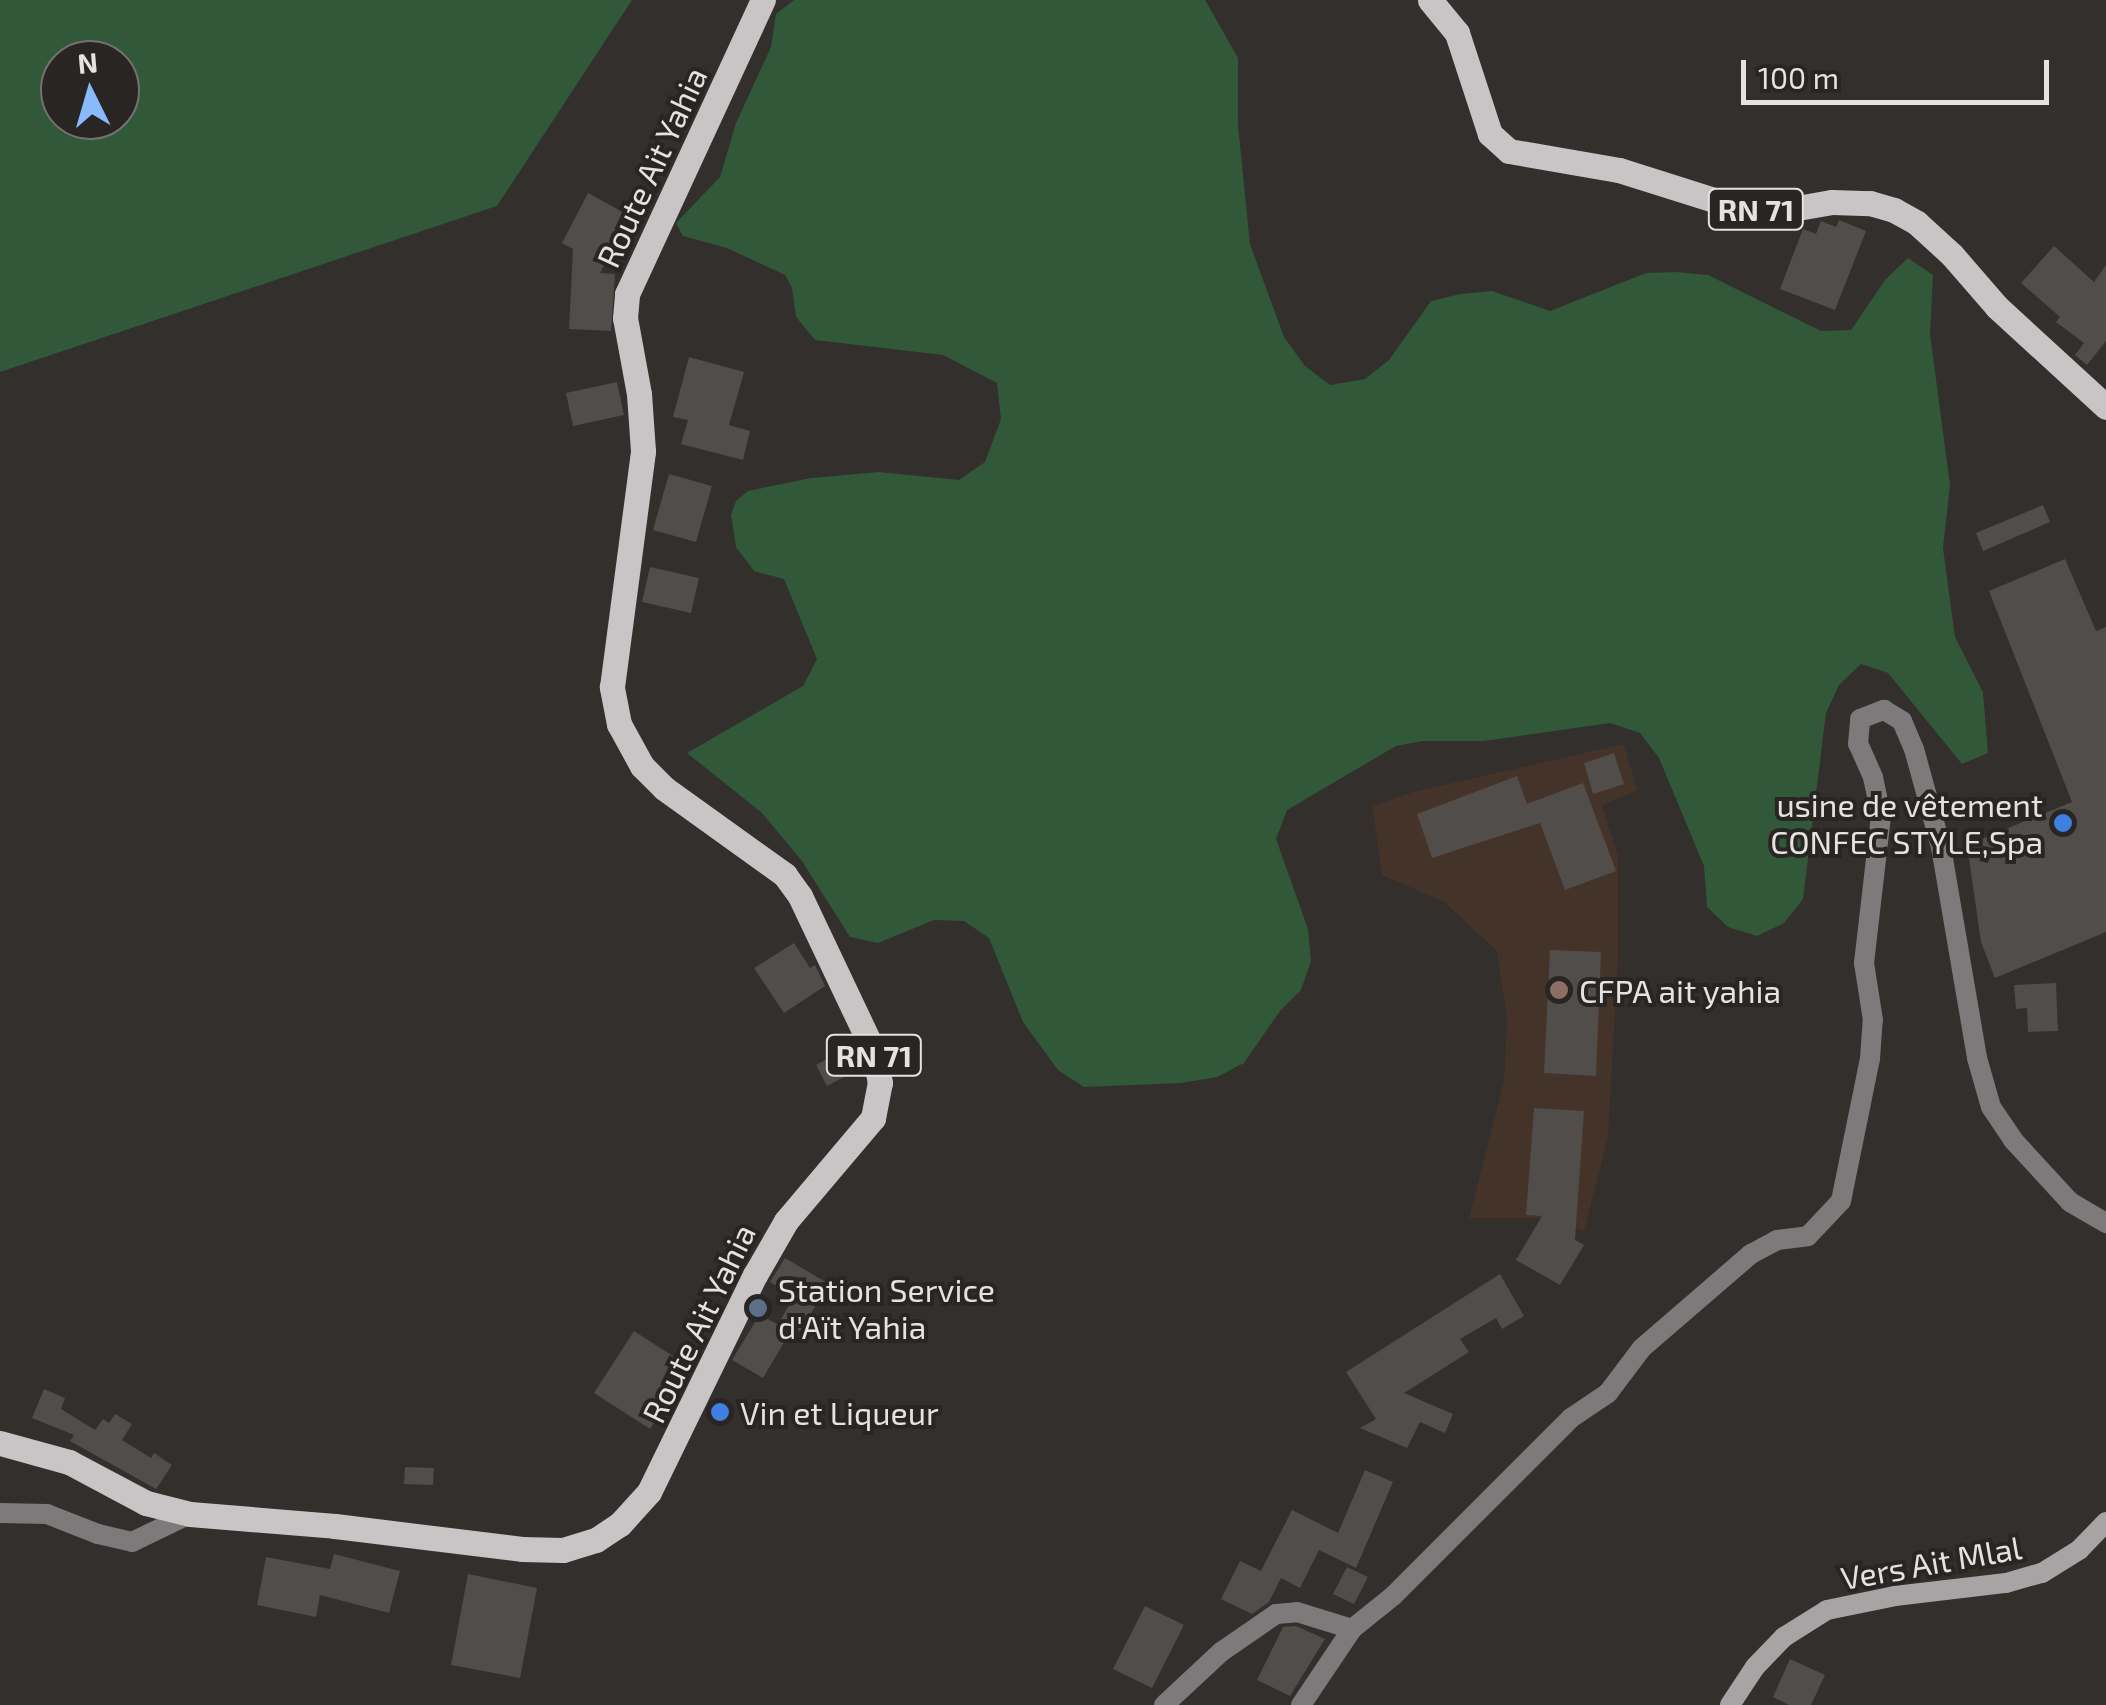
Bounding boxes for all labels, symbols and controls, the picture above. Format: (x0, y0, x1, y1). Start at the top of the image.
north arrow (40, 40, 140, 140)
scale bar (1746, 40, 2054, 102)
text: N (76, 44, 99, 80)
text: 100 m (1758, 59, 1839, 95)
street label: Route Ait Yahia (588, 60, 714, 274)
road number: RN 71 (1706, 184, 1806, 234)
place label: usine de vêtement CONFEC STYLE,Spa (1770, 786, 2043, 861)
marker: usine de vêtement CONFEC STYLE,Spa (2052, 812, 2074, 834)
place label: CFPA ait yahia (1579, 971, 1783, 1009)
marker: CFPA ait yahia (1548, 979, 1570, 1001)
road number: RN 71 (824, 1030, 924, 1080)
street label: Route Ait Yahia (633, 1217, 763, 1429)
place label: Station Service d'Aït Yahia (778, 1271, 995, 1346)
marker: Station Service d'Aït Yahia (747, 1297, 769, 1319)
place label: Vin et Liqueur (740, 1393, 939, 1431)
marker: Vin et Liqueur (709, 1401, 731, 1423)
street label: Vers Ait Mlal (1837, 1527, 2025, 1597)

